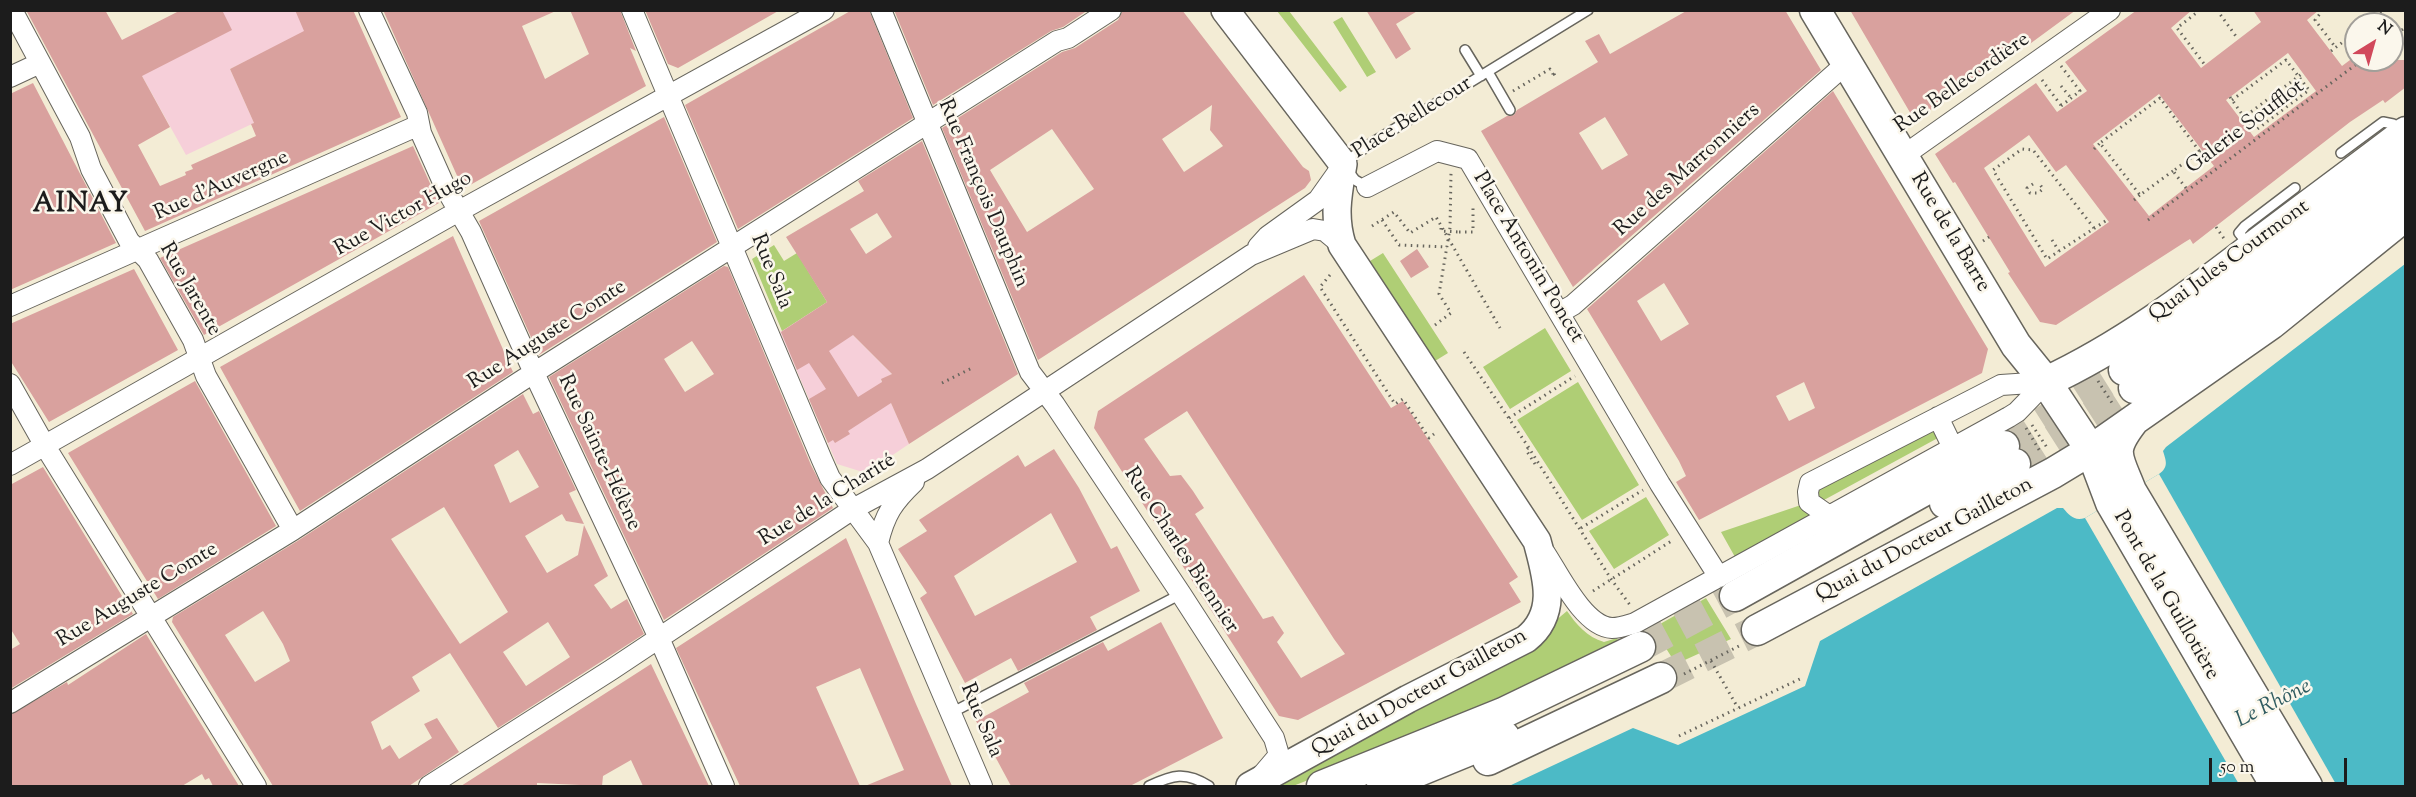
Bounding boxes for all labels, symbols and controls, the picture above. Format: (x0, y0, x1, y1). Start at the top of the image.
north arrow (2344, 12, 2404, 72)
text: N (2372, 16, 2396, 42)
street label: Rue Bellecordière (1891, 28, 2035, 140)
street label: Place Bellecour (1349, 72, 1477, 166)
street label: Galerie Soufflot (2182, 75, 2310, 181)
street label: Rue François Dauphin (931, 96, 1033, 292)
street label: Rue des Marronniers (1610, 99, 1766, 243)
street label: Rue d'Auvergne (151, 146, 293, 228)
street label: Rue Victor Hugo (331, 167, 477, 263)
street label: Place Antonin Poncet (1466, 168, 1588, 348)
street label: Rue de la Barre (1903, 169, 1995, 297)
district label: AINAY (33, 190, 129, 222)
street label: Quai Jules Courmont (2145, 195, 2315, 329)
street label: Rue Sala (744, 231, 796, 313)
street label: Rue Jarente (152, 239, 226, 341)
street label: Rue Auguste Comte (464, 276, 632, 396)
street label: Rue Sainte-Hélène (551, 371, 645, 535)
street label: Rue de la Charité (755, 449, 901, 553)
street label: Rue Charles Biennier (1117, 463, 1243, 639)
street label: Quai du Docteur Gailleton (1812, 473, 2038, 609)
street label: Pont de la Guillotière (2106, 507, 2224, 685)
street label: Rue Auguste Comte (53, 538, 223, 654)
street label: Quai du Docteur Gailleton (1308, 624, 1532, 764)
water label: Le Rhône (2232, 675, 2316, 735)
street label: Rue Sala (953, 680, 1007, 762)
scale bar (2212, 746, 2350, 784)
text: 50 m (2220, 755, 2254, 781)

